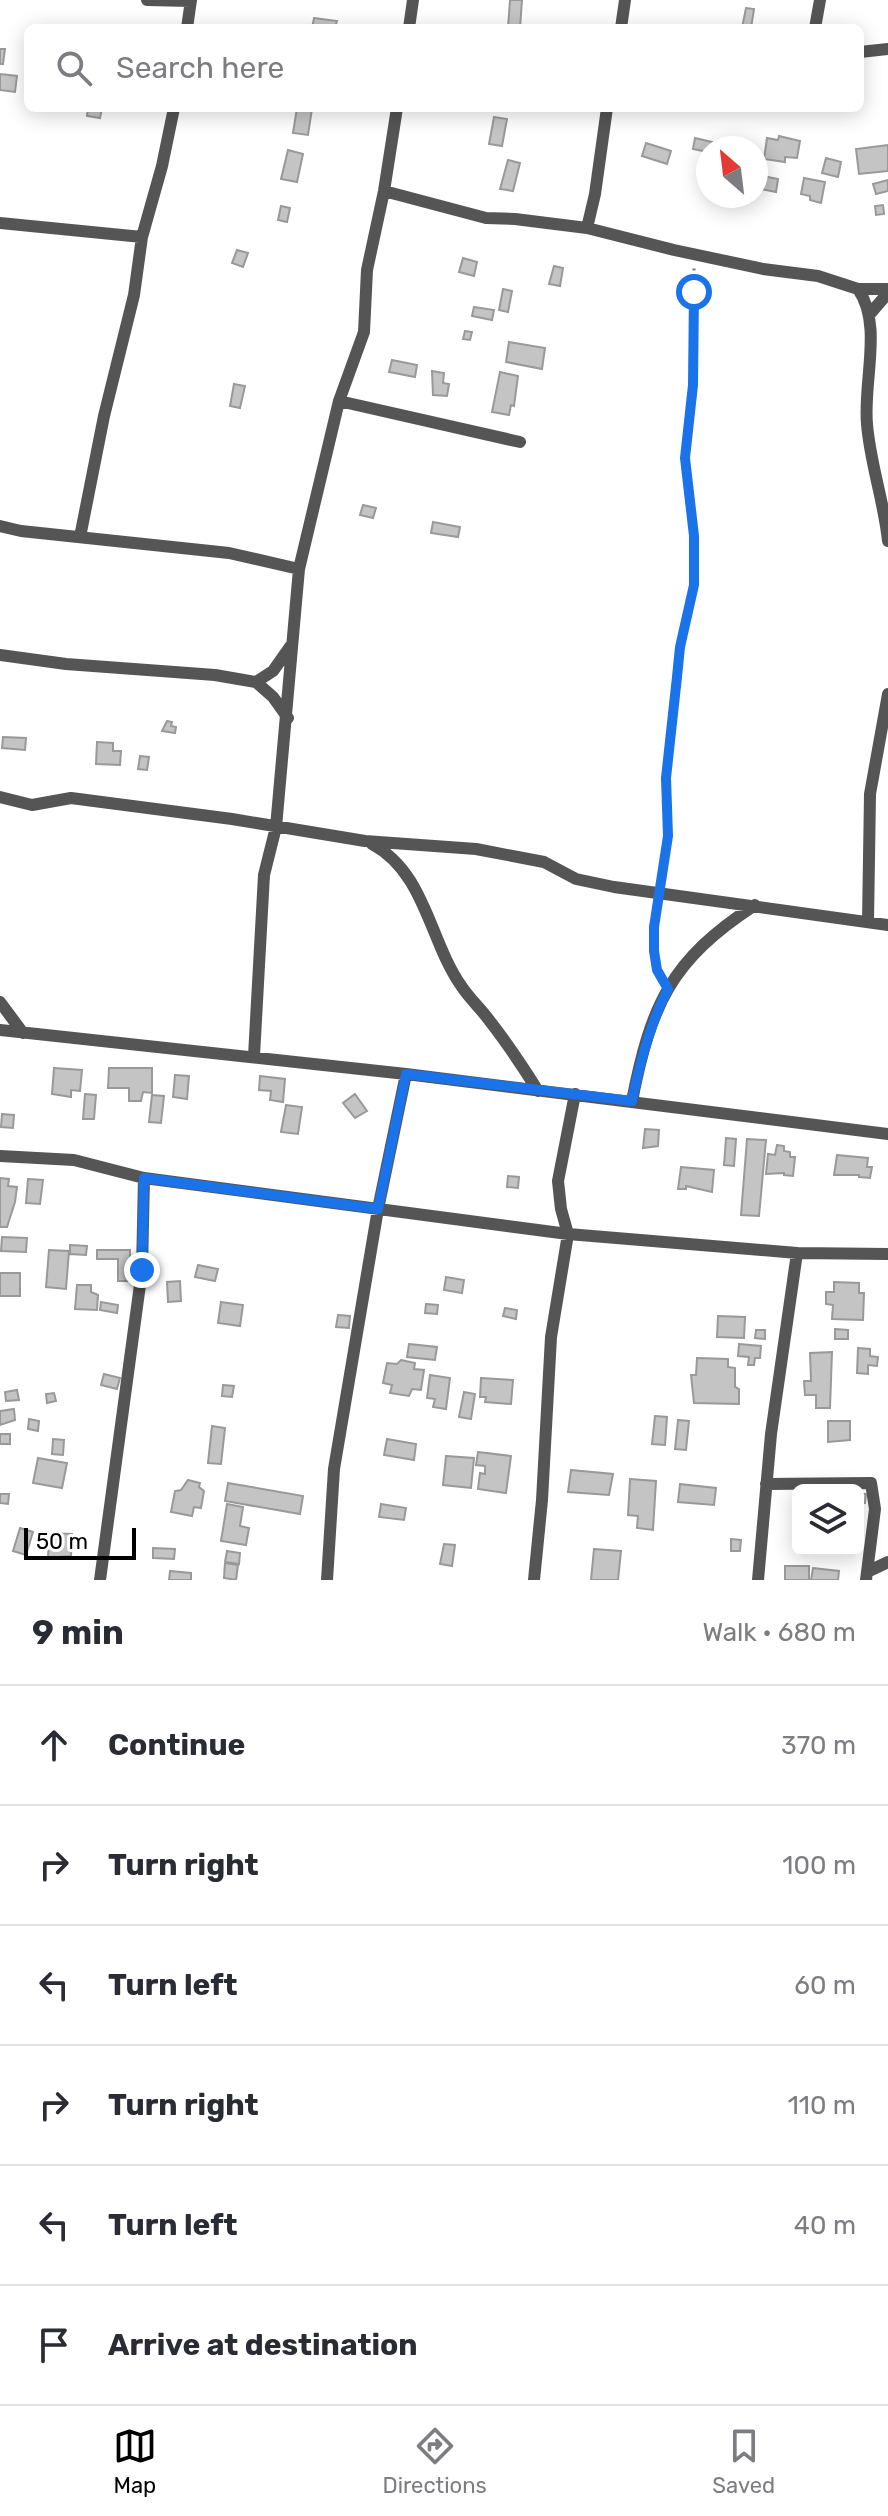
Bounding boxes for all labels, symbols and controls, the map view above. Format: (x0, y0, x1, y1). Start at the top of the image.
search box (24, 24, 864, 112)
icon: search (52, 46, 96, 90)
text: Search here (116, 50, 284, 86)
north arrow (696, 136, 768, 208)
route start (676, 274, 712, 310)
route end (124, 1252, 160, 1288)
map controls (792, 1484, 864, 1556)
button: layers (792, 1484, 864, 1556)
scale bar (24, 1524, 136, 1560)
text: 50 m (36, 1528, 88, 1555)
text: 9 min (32, 1612, 124, 1653)
text: Walk · 680 m (702, 1617, 856, 1648)
icon: ahead (32, 1723, 76, 1767)
text: Continue (108, 1727, 245, 1763)
text: 370 m (781, 1730, 856, 1761)
icon: right (32, 1843, 76, 1887)
text: Turn right (108, 1847, 259, 1883)
text: 100 m (782, 1850, 856, 1881)
icon: left (32, 1963, 76, 2007)
text: Turn left (108, 1967, 238, 2003)
text: 60 m (794, 1970, 856, 2001)
icon: right (32, 2083, 76, 2127)
text: Turn right (108, 2087, 259, 2123)
text: 110 m (788, 2090, 856, 2121)
icon: left (32, 2203, 76, 2247)
text: Turn left (108, 2207, 238, 2243)
text: 40 m (794, 2210, 856, 2241)
icon: arrive (32, 2323, 76, 2367)
text: Arrive at destination (108, 2327, 418, 2363)
tab: Map (113, 2424, 157, 2499)
tab: Directions (382, 2424, 487, 2499)
tab: Saved (712, 2424, 775, 2499)

